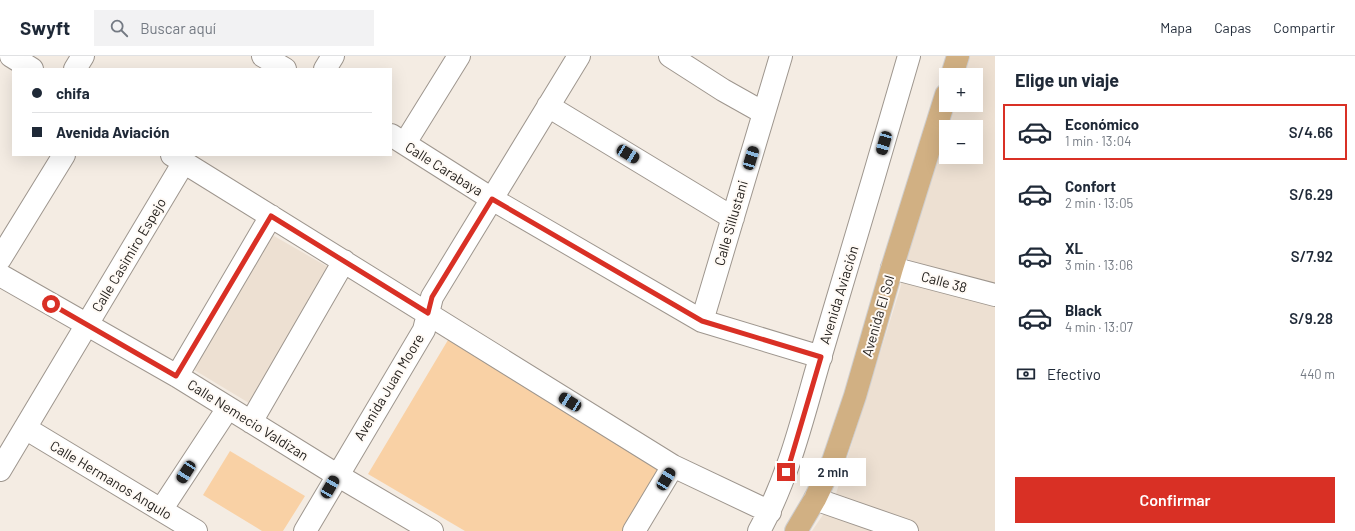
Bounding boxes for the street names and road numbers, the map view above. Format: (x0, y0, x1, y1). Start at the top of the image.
street label: Calle Carabaya (402, 138, 486, 199)
street label: Calle Sillustani (710, 178, 751, 268)
street label: Calle Casimiro Espejo (88, 195, 169, 315)
street label: Avenida Aviación (815, 244, 862, 346)
street label: Calle 38 (919, 267, 969, 296)
street label: Avenida El Sol (858, 273, 897, 359)
street label: Avenida Juan Moore (350, 330, 427, 443)
street label: Calle Nemecio Valdizan (185, 375, 312, 464)
street label: Calle Hermanos Angulo (47, 436, 175, 523)

